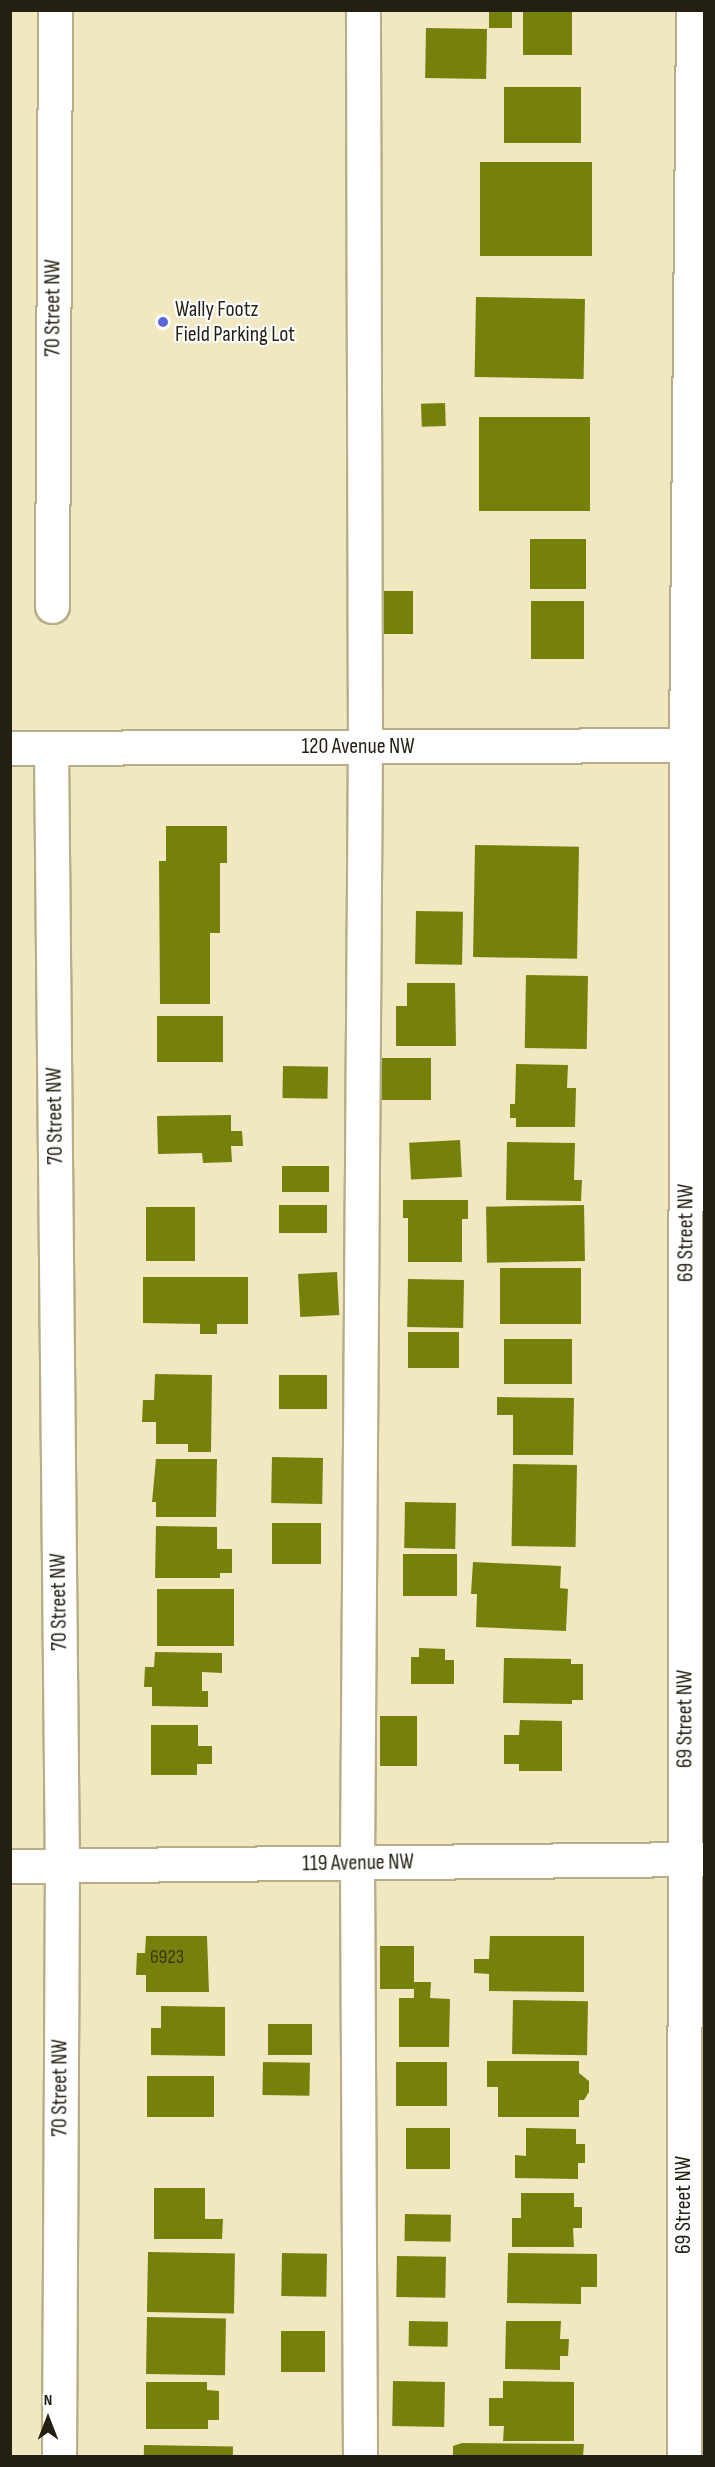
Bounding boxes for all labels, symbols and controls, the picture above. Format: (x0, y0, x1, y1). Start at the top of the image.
street label: 70 Street NW (40, 259, 66, 357)
place label: Wally Footz Field Parking Lot (175, 296, 295, 348)
marker: Wally Footz Field Parking Lot (156, 315, 170, 329)
street label: 120 Avenue NW (301, 734, 415, 760)
street label: 70 Street NW (41, 1067, 69, 1165)
street label: 69 Street NW (673, 1184, 699, 1282)
street label: 70 Street NW (45, 1553, 73, 1651)
street label: 69 Street NW (672, 1670, 698, 1768)
street label: 119 Avenue NW (302, 1849, 414, 1877)
house number: 6923 (150, 1945, 184, 1969)
street label: 70 Street NW (47, 2039, 73, 2137)
street label: 69 Street NW (671, 2156, 697, 2254)
north arrow (18, 2389, 78, 2449)
text: N (44, 2391, 52, 2410)

